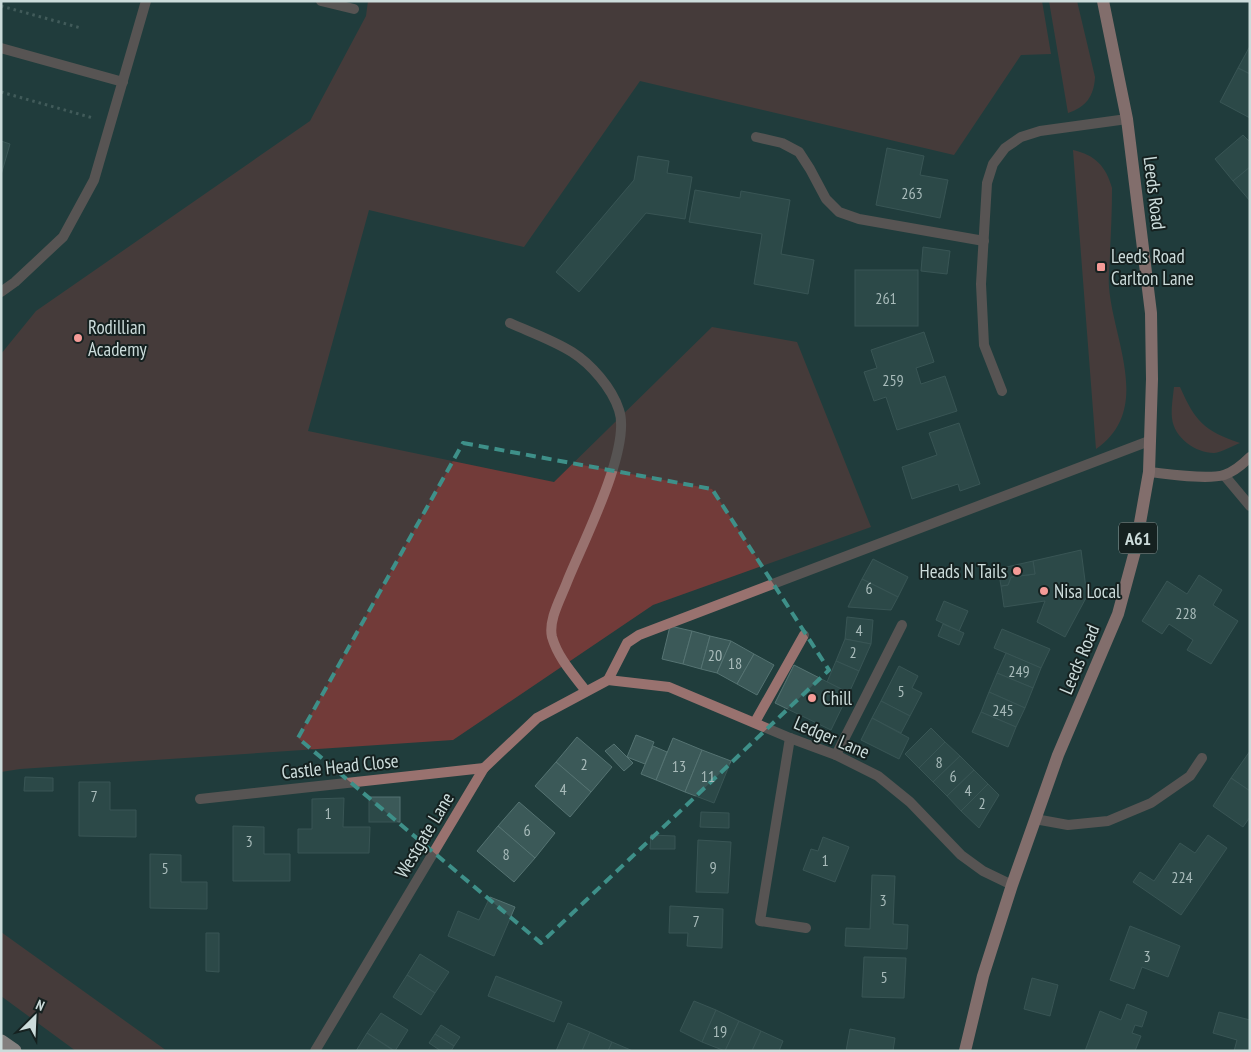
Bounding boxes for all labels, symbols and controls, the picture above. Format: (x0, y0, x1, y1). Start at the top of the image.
street label: Leeds Road (1139, 155, 1171, 231)
house number: 263 (901, 183, 923, 203)
place label: Leeds Road Carlton Lane (1111, 244, 1194, 290)
marker: Leeds Road Carlton Lane (1095, 261, 1107, 273)
house number: 261 (875, 288, 897, 308)
place label: Rodillian Academy (88, 315, 148, 361)
marker: Rodillian Academy (72, 332, 84, 344)
house number: 259 (882, 370, 904, 390)
road number: A61 (1119, 522, 1157, 554)
place label: Heads N Tails (919, 559, 1007, 583)
marker: Heads N Tails (1011, 565, 1023, 577)
house number: 6 (865, 578, 873, 598)
place label: Nisa Local (1054, 579, 1121, 603)
marker: Nisa Local (1038, 585, 1050, 597)
house number: 228 (1175, 603, 1197, 623)
house number: 4 (855, 620, 863, 640)
street label: Leeds Road (1054, 620, 1104, 698)
house number: 2 (849, 642, 857, 662)
house number: 20 (708, 645, 722, 665)
house number: 18 (728, 653, 742, 673)
house number: 249 (1008, 661, 1030, 681)
house number: 5 (897, 681, 905, 701)
place label: Chill (822, 686, 853, 710)
marker: Chill (806, 692, 818, 704)
house number: 245 (992, 700, 1014, 720)
street label: Ledger Lane (791, 710, 874, 764)
street label: Castle Head Close (280, 748, 400, 784)
house number: 8 (935, 752, 943, 772)
house number: 2 (580, 754, 588, 774)
house number: 13 (672, 756, 686, 776)
house number: 11 (701, 766, 715, 786)
house number: 6 (949, 766, 957, 786)
house number: 4 (559, 779, 567, 799)
house number: 4 (964, 780, 972, 800)
house number: 7 (90, 786, 98, 806)
street label: Westgate Lane (389, 788, 459, 882)
house number: 2 (978, 793, 986, 813)
house number: 1 (324, 803, 332, 823)
house number: 6 (523, 820, 531, 840)
house number: 3 (245, 831, 253, 851)
house number: 8 (502, 844, 510, 864)
house number: 1 (821, 850, 829, 870)
house number: 9 (709, 857, 717, 877)
house number: 5 (161, 858, 169, 878)
house number: 224 (1171, 867, 1193, 887)
house number: 3 (879, 890, 887, 910)
house number: 7 (692, 911, 700, 931)
house number: 3 (1143, 946, 1151, 966)
house number: 5 (880, 967, 888, 987)
north arrow (10, 992, 60, 1042)
text: N (33, 995, 47, 1015)
house number: 19 (713, 1021, 727, 1041)

